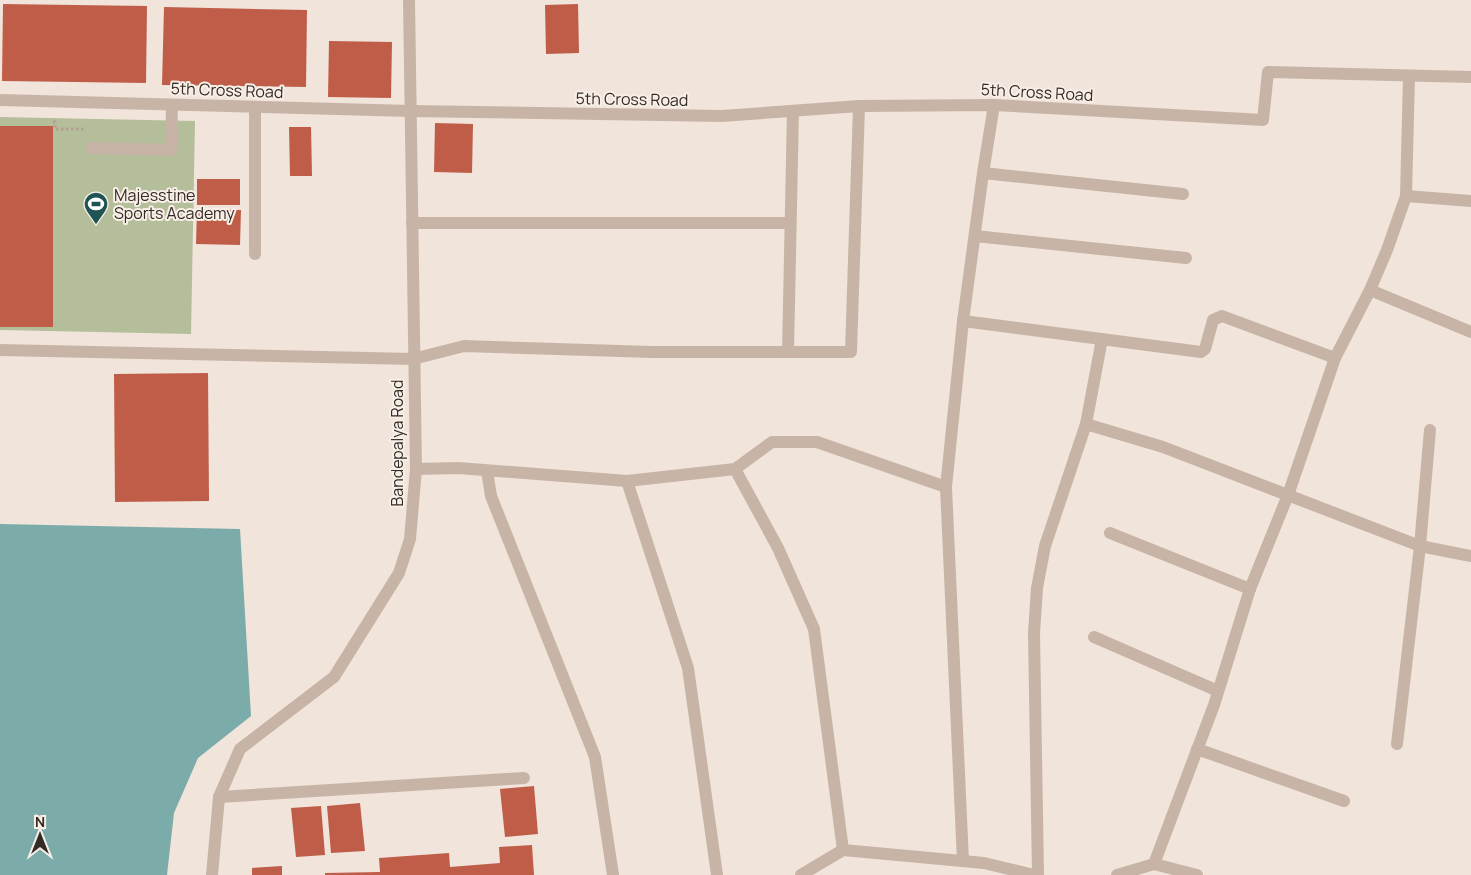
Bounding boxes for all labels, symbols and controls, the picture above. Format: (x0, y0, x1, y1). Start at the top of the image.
street label: 5th Cross Road (170, 77, 284, 103)
street label: 5th Cross Road (980, 78, 1094, 106)
street label: 5th Cross Road (575, 87, 689, 111)
place label: Majesstine Sports Academy (114, 184, 235, 224)
sports icon: Majesstine Sports Academy (83, 191, 109, 225)
street label: Bandepalya Road (386, 380, 408, 506)
north arrow (15, 810, 65, 860)
text: N (35, 812, 45, 831)

